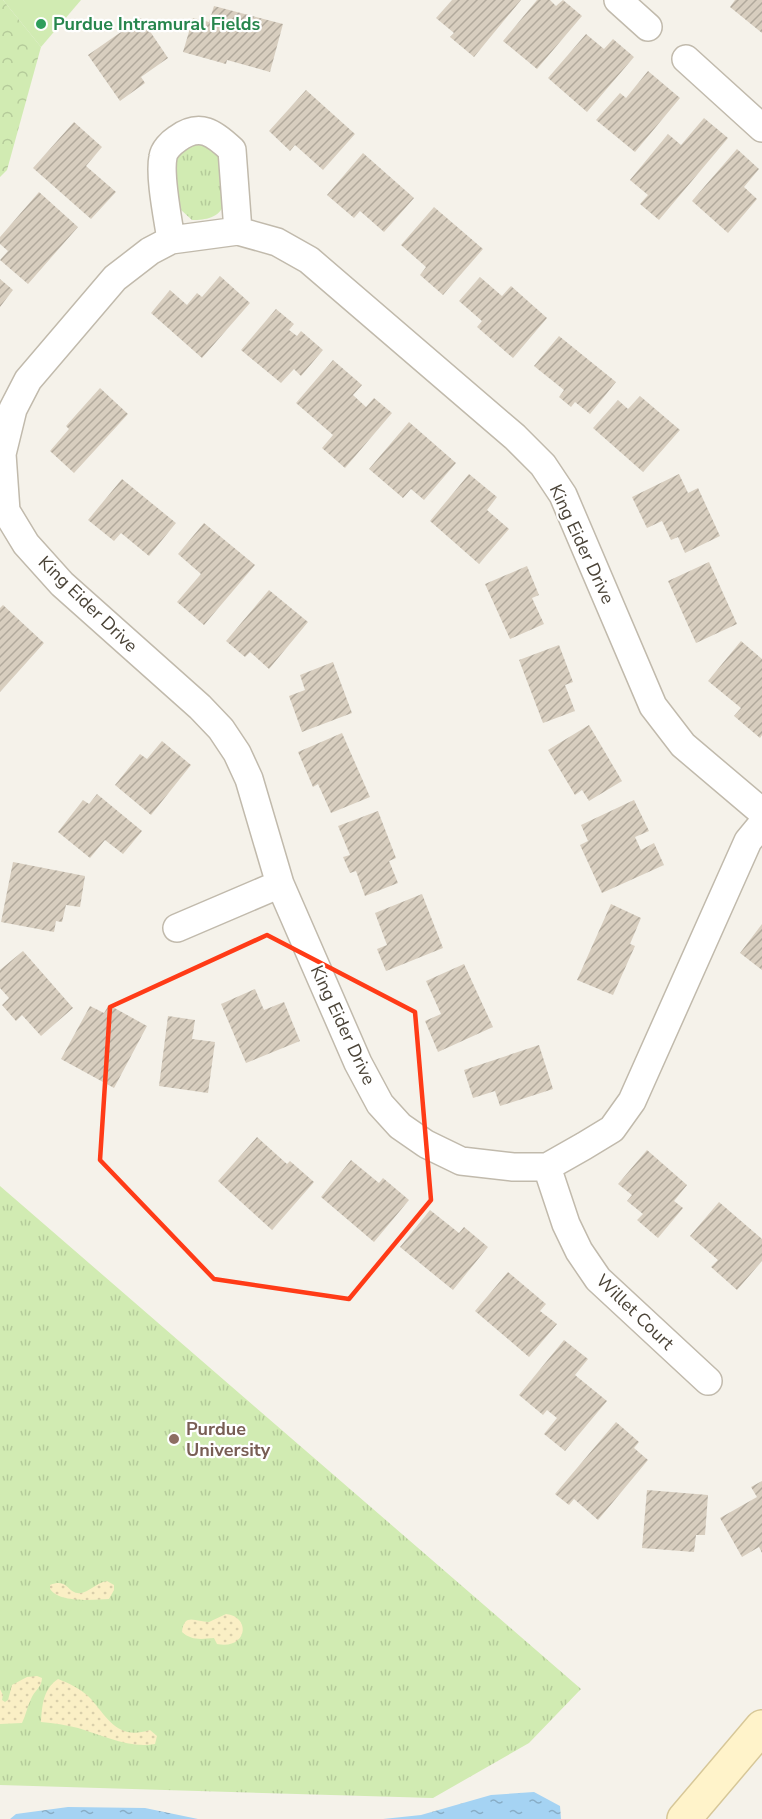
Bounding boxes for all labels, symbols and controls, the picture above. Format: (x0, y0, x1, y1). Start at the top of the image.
place label: Purdue Intramural Fields (53, 12, 261, 36)
marker: Purdue Intramural Fields (34, 17, 48, 31)
street label: King Eider Drive (544, 480, 620, 608)
street label: King Eider Drive (33, 550, 143, 658)
street label: King Eider Drive (305, 961, 381, 1089)
street label: Willet Court (591, 1269, 680, 1356)
place label: Purdue University (186, 1417, 271, 1462)
marker: Purdue University (167, 1432, 181, 1446)

